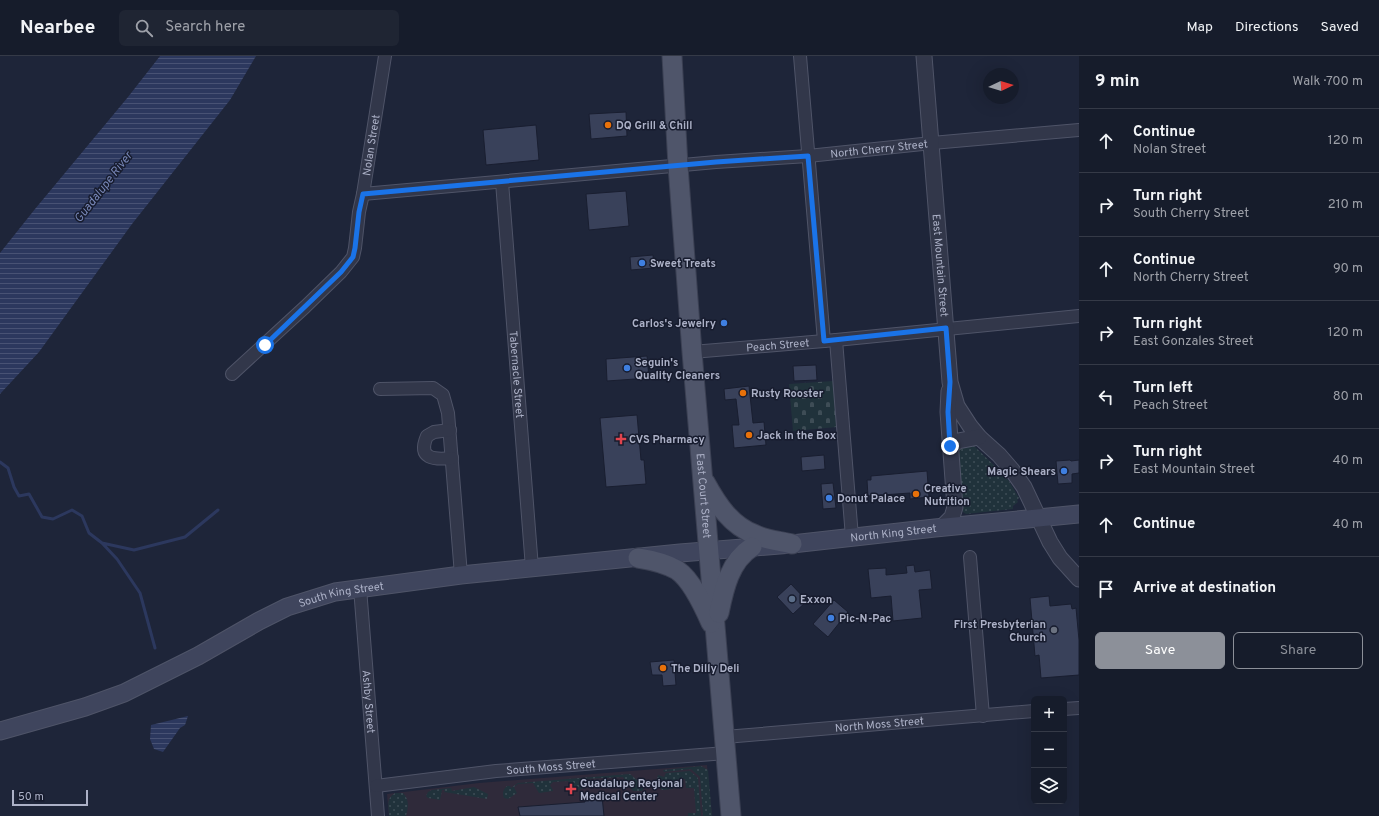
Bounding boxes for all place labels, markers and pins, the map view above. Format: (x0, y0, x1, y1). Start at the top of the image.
place label: DQ Grill & Chill (616, 119, 692, 133)
marker: DQ Grill & Chill (603, 120, 613, 130)
place label: Sweet Treats (650, 257, 716, 271)
marker: Sweet Treats (637, 258, 647, 268)
place label: Carlos's Jewelry (632, 317, 716, 331)
marker: Carlos's Jewelry (719, 318, 729, 328)
place label: Seguin's Quality Cleaners (635, 356, 720, 383)
marker: Seguin's Quality Cleaners (622, 363, 632, 373)
place label: Rusty Rooster (751, 387, 824, 401)
marker: Rusty Rooster (738, 388, 748, 398)
place label: Jack in the Box (757, 429, 837, 443)
marker: Jack in the Box (744, 430, 754, 440)
place label: CVS Pharmacy (629, 433, 705, 447)
marker: CVS Pharmacy (616, 434, 626, 444)
place label: Magic Shears (987, 465, 1056, 479)
marker: Magic Shears (1059, 466, 1069, 476)
place label: Creative Nutrition (924, 482, 970, 509)
marker: Creative Nutrition (911, 489, 921, 499)
place label: Donut Palace (837, 492, 905, 506)
marker: Donut Palace (824, 493, 834, 503)
place label: Exxon (800, 593, 832, 607)
marker: Exxon (787, 594, 797, 604)
place label: Pic-N-Pac (839, 612, 891, 626)
marker: Pic-N-Pac (826, 613, 836, 623)
place label: First Presbyterian Church (954, 618, 1046, 645)
marker: First Presbyterian Church (1049, 625, 1059, 635)
place label: The Dilly Deli (671, 662, 739, 676)
marker: The Dilly Deli (658, 663, 668, 673)
place label: Guadalupe Regional Medical Center (580, 777, 683, 804)
marker: Guadalupe Regional Medical Center (565, 783, 577, 795)

